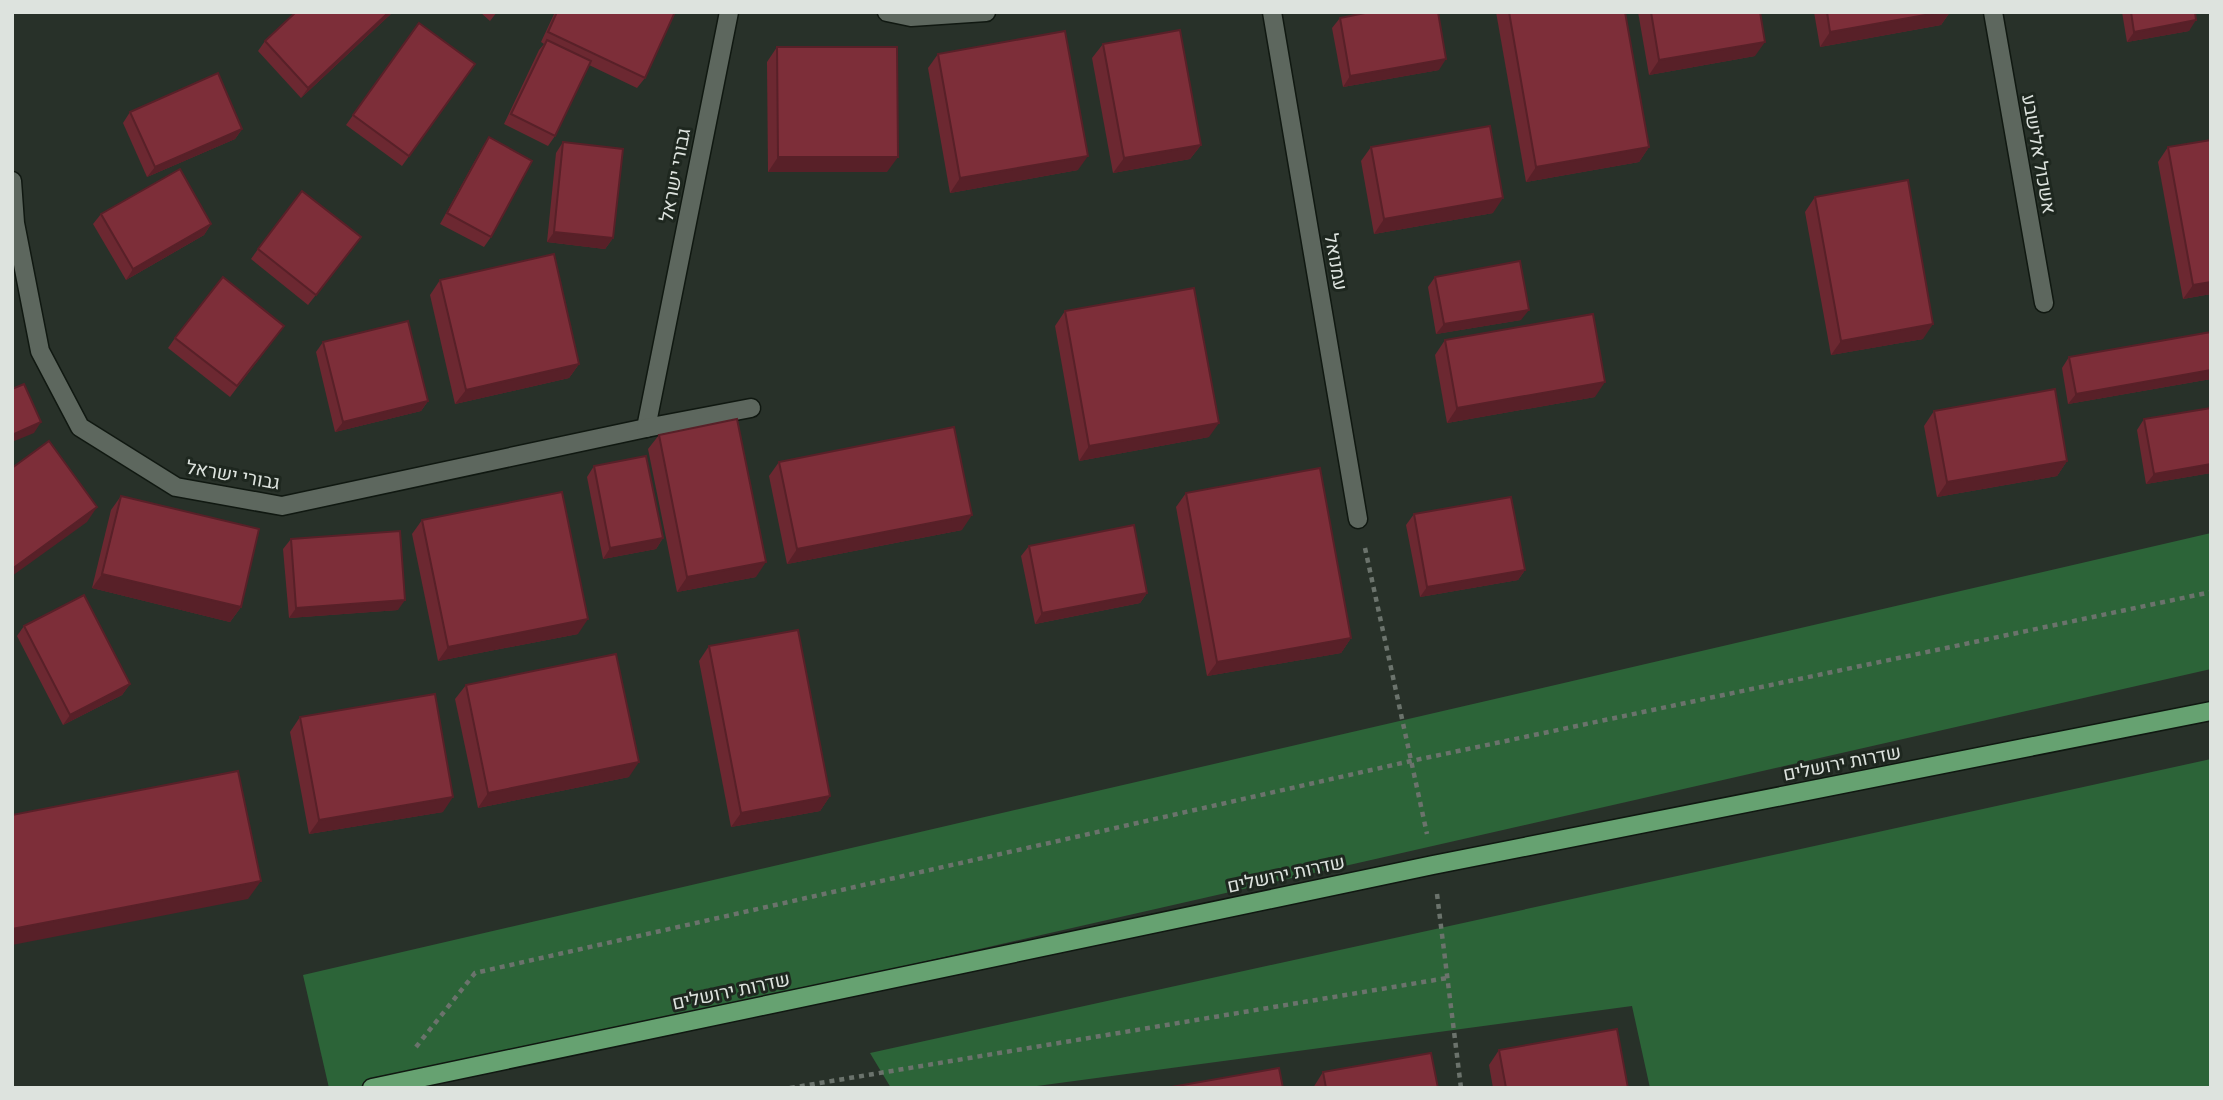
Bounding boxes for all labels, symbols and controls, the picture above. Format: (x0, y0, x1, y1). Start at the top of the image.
street label: אשכול אלישבע (2017, 92, 2061, 216)
street label: גבורי ישראל (655, 126, 695, 224)
street label: עמנואל (1320, 232, 1352, 292)
street label: גבורי ישראל (184, 455, 282, 495)
street label: שדרות ירושלים (1781, 740, 1903, 786)
street label: שדרות ירושלים (1225, 850, 1347, 898)
street label: שדרות ירושלים (670, 967, 792, 1015)

